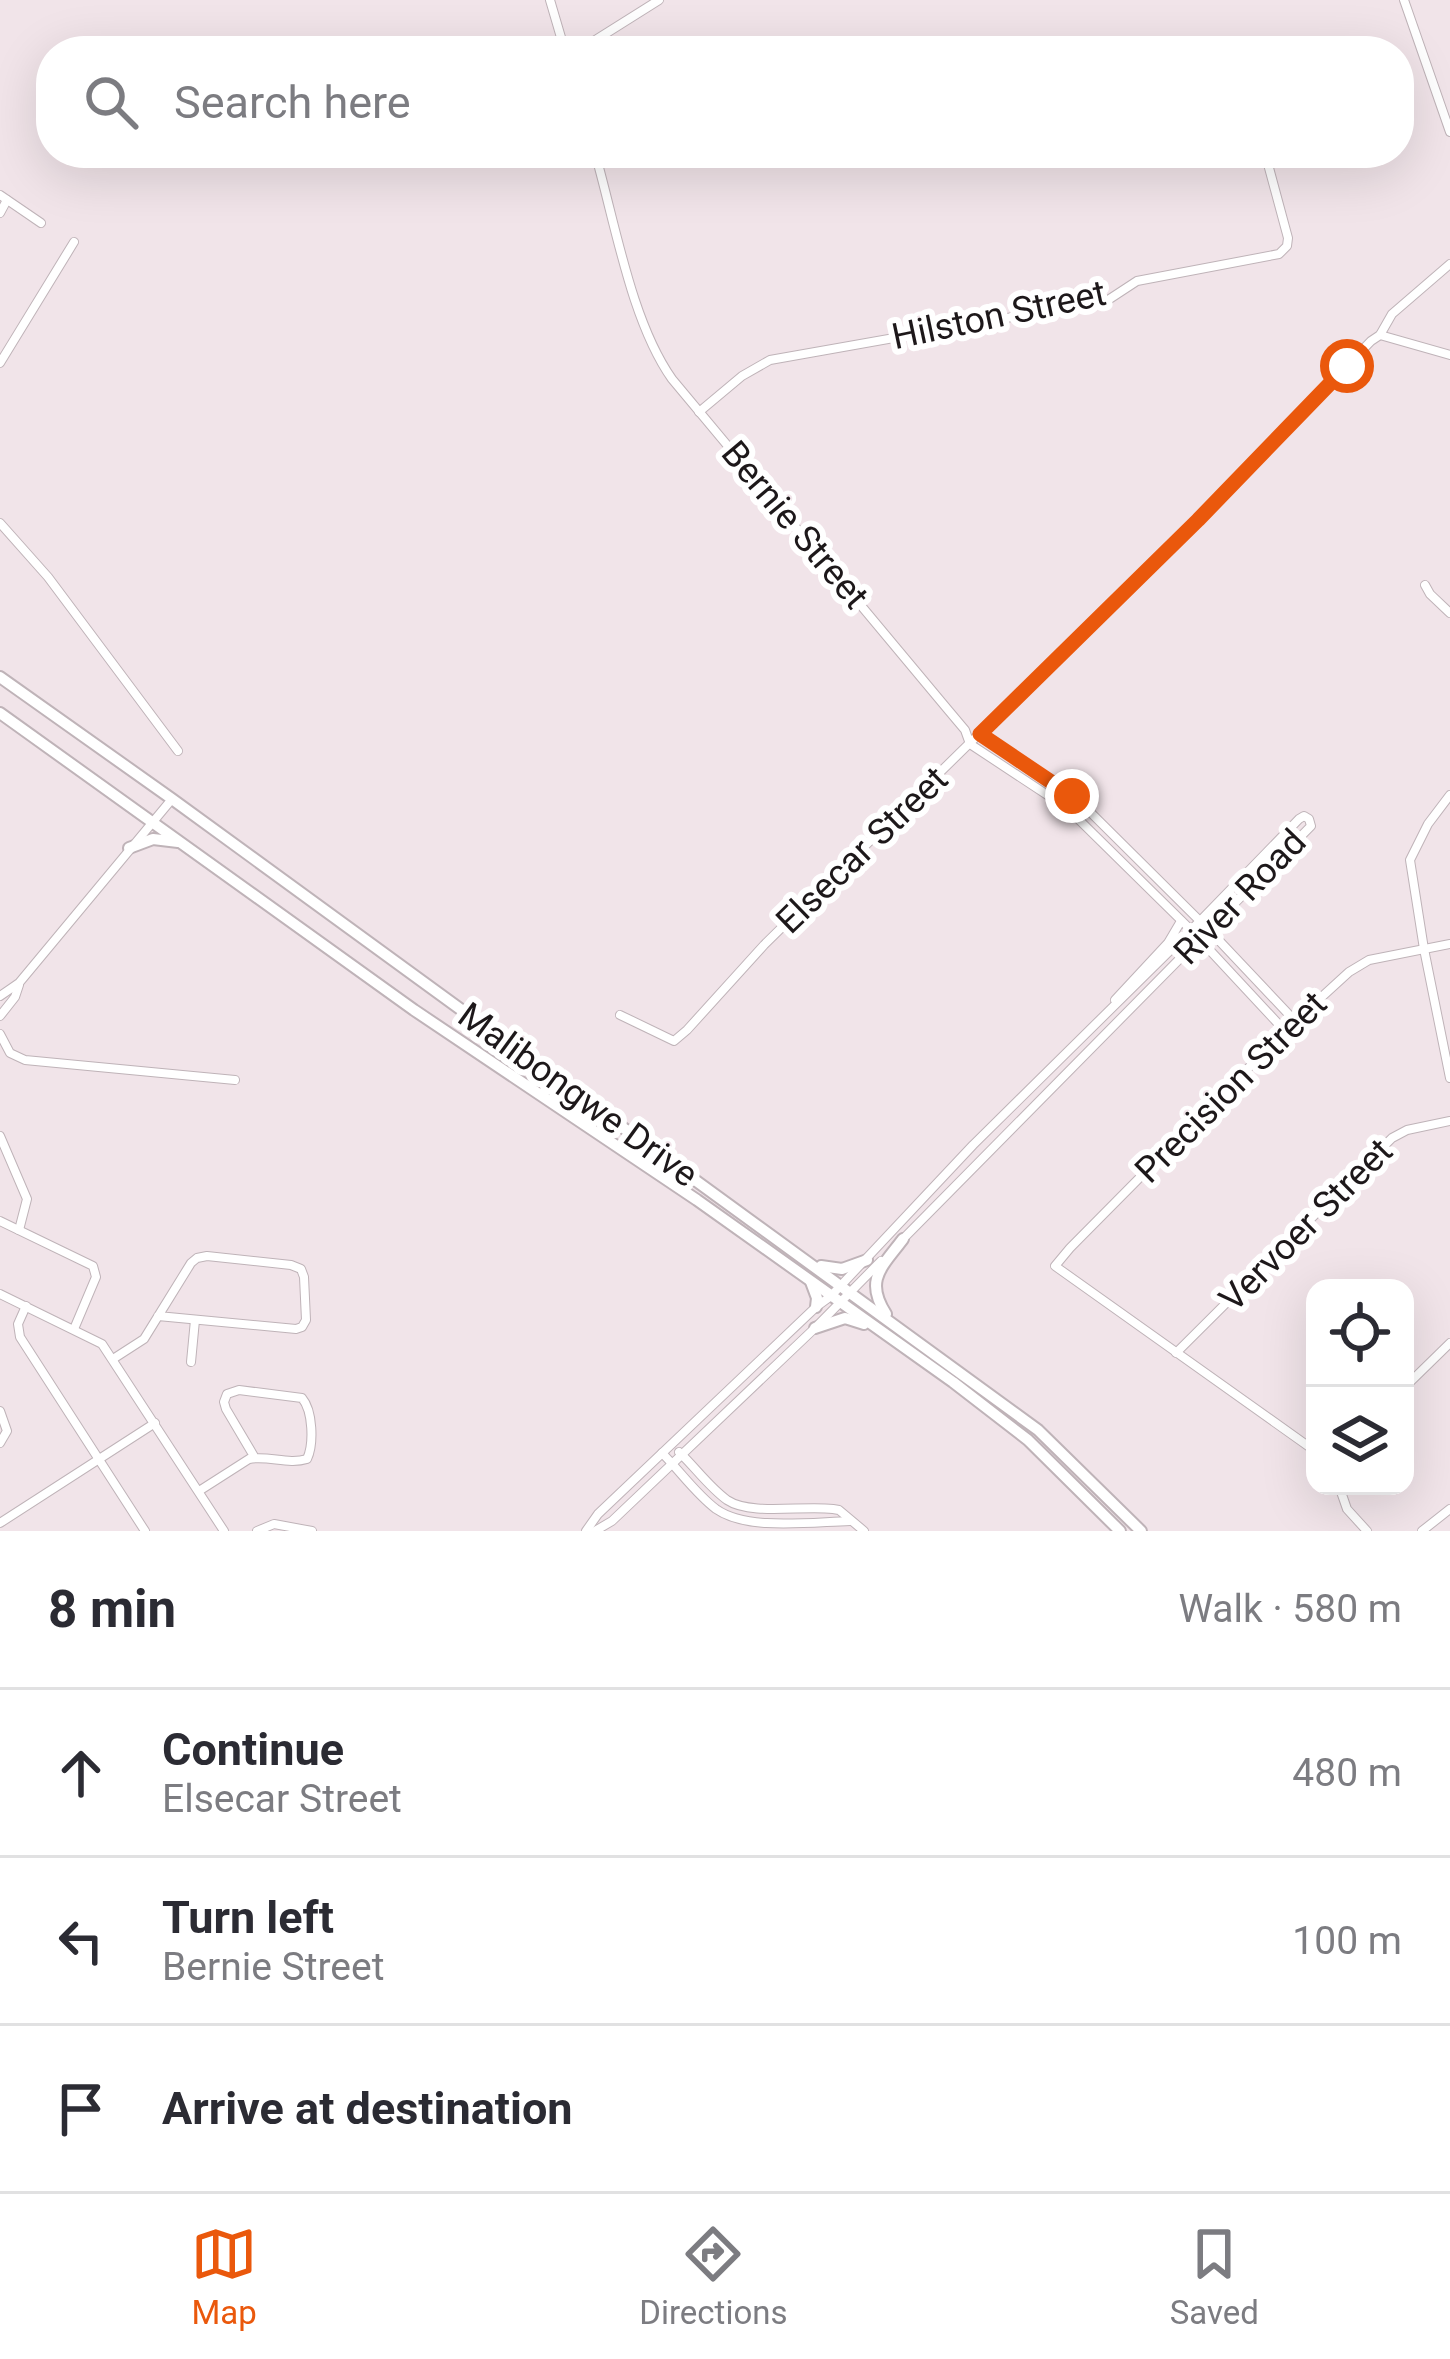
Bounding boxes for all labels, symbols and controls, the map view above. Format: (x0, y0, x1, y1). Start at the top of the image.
search box (36, 36, 1414, 168)
icon: search (78, 69, 144, 135)
text: Search here (174, 76, 411, 129)
street label: Hilston Street (888, 272, 1110, 358)
route start (1320, 339, 1374, 393)
street label: Bernie Street (713, 433, 877, 617)
street label: Elsecar Street (768, 758, 956, 942)
route end (1045, 769, 1099, 823)
street label: River Road (1166, 821, 1314, 973)
street label: Precision Street (1127, 983, 1335, 1191)
street label: Malibongwe Drive (450, 994, 706, 1196)
street label: Vervoer Street (1211, 1130, 1401, 1320)
map controls (1306, 1279, 1414, 1495)
button: locate (1306, 1279, 1414, 1387)
button: layers (1306, 1387, 1414, 1495)
text: 8 min (48, 1580, 176, 1639)
text: Walk · 580 m (1178, 1586, 1402, 1632)
text: Continue (162, 1723, 344, 1776)
icon: ahead (48, 1740, 114, 1806)
text: 480 m (1292, 1750, 1402, 1796)
text: Elsecar Street (162, 1776, 402, 1822)
text: Turn left (162, 1891, 334, 1944)
icon: left (48, 1908, 114, 1974)
text: 100 m (1292, 1918, 1402, 1964)
text: Bernie Street (162, 1944, 384, 1990)
icon: arrive (48, 2076, 114, 2142)
text: Arrive at destination (162, 2082, 573, 2135)
tab: Map (191, 2221, 257, 2332)
tab: Directions (639, 2221, 788, 2332)
tab: Saved (1170, 2221, 1259, 2332)

